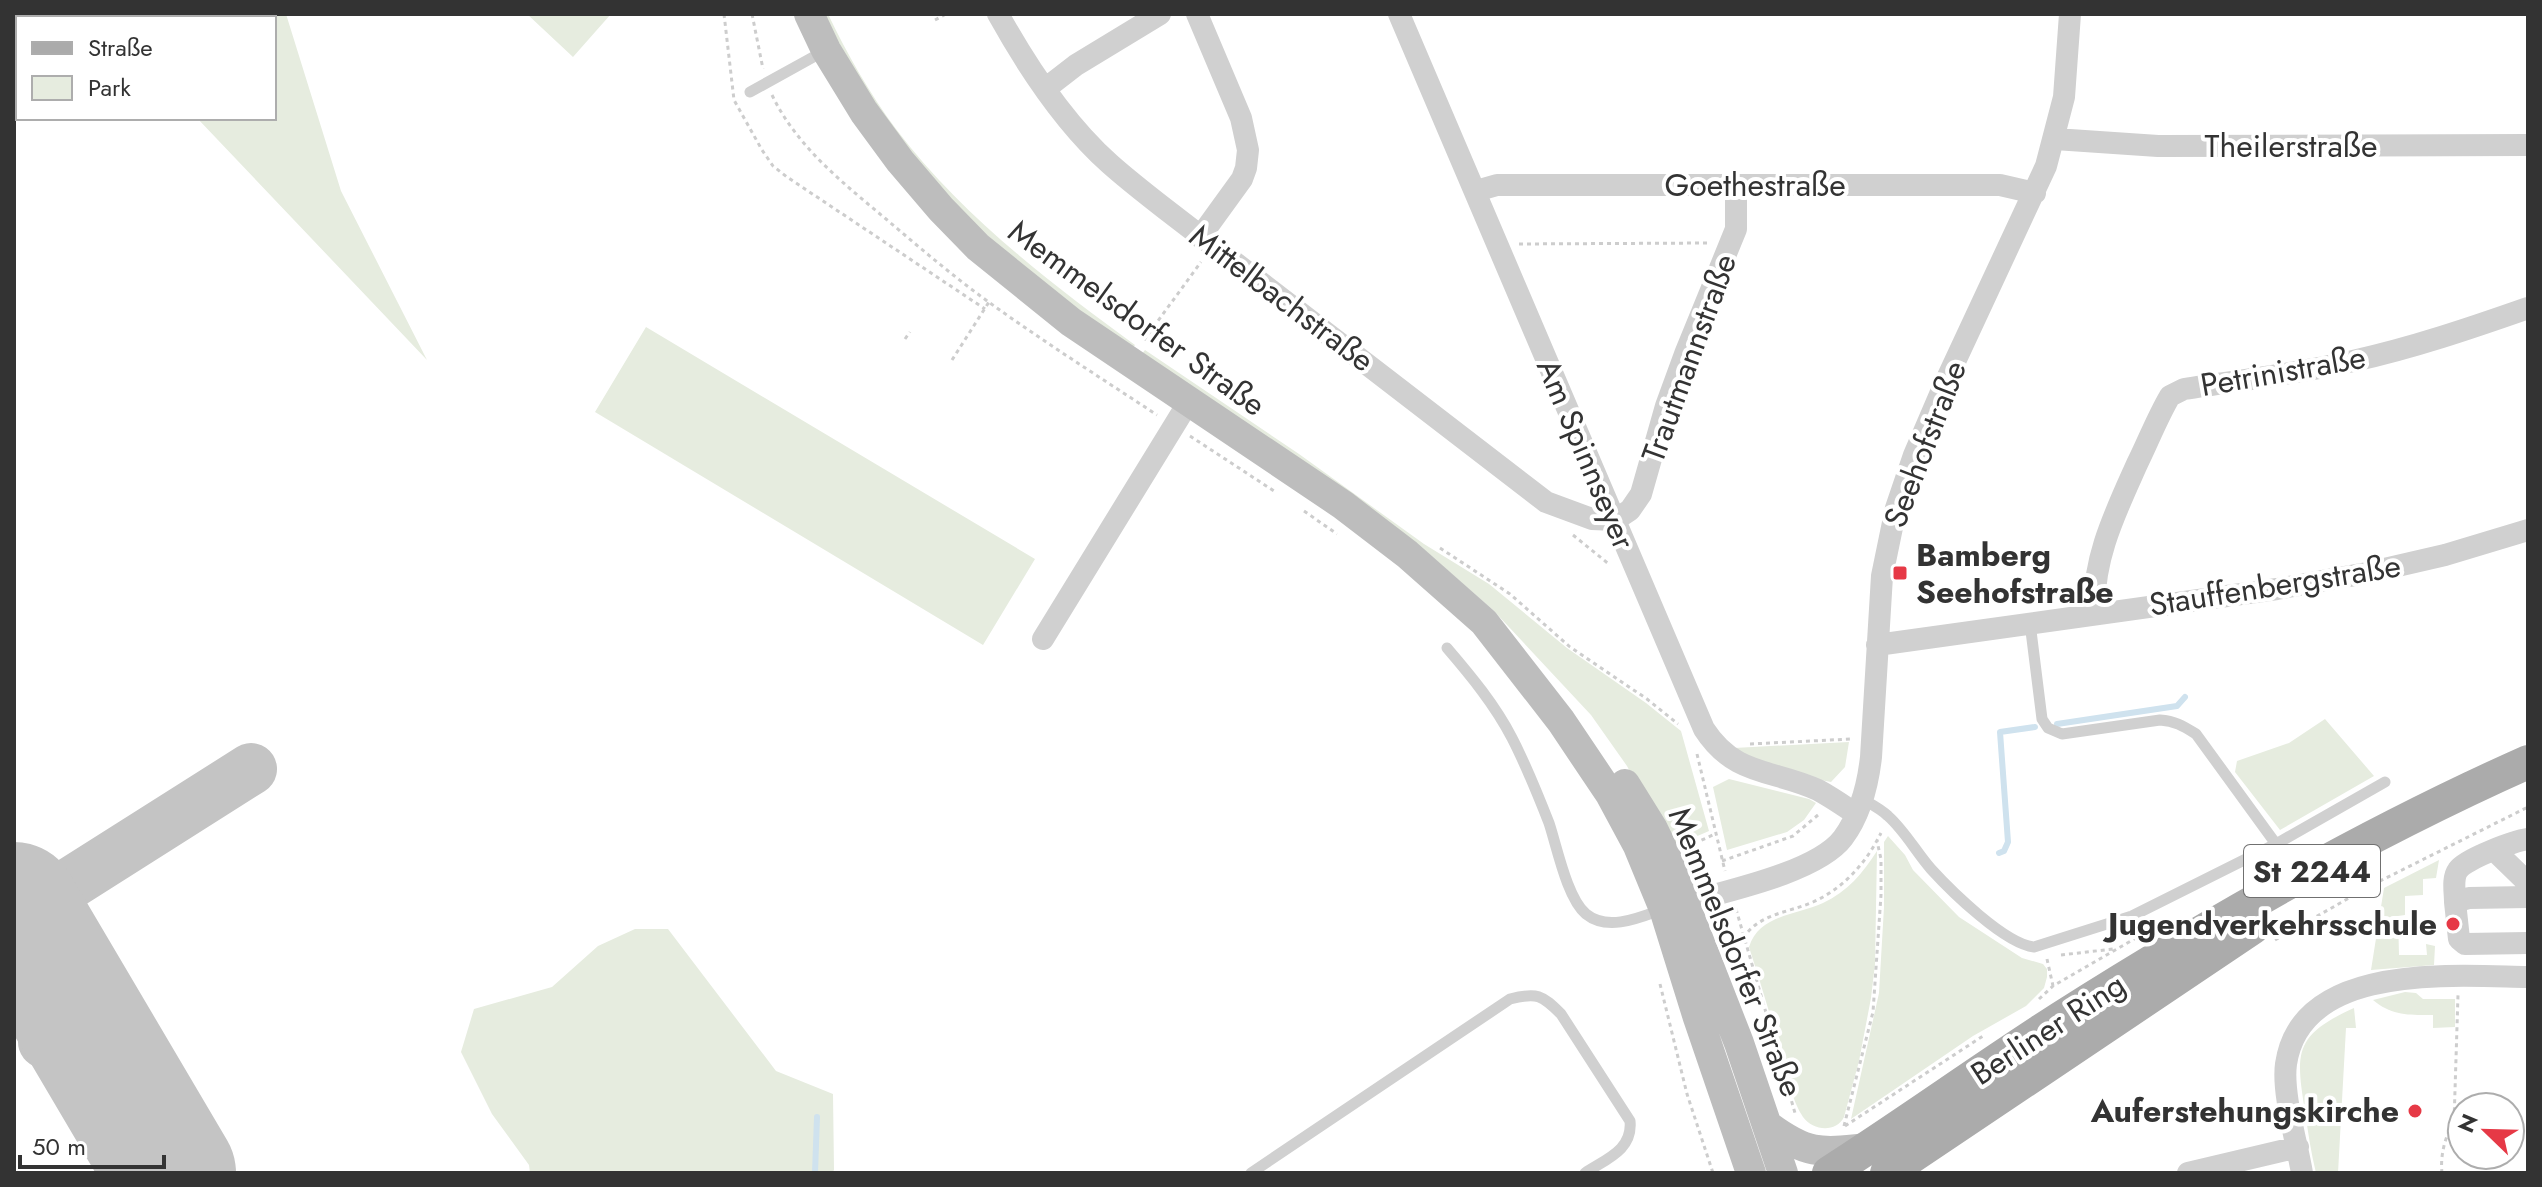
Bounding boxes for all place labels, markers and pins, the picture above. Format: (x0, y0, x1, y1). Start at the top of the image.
place label: Bamberg Seehofstraße (1916, 532, 2114, 615)
marker: Bamberg Seehofstraße (1891, 564, 1909, 582)
place label: Jugendverkehrsschule (2102, 901, 2437, 947)
marker: Jugendverkehrsschule (2444, 915, 2462, 933)
place label: Auferstehungskirche (2090, 1088, 2399, 1134)
marker: Auferstehungskirche (2406, 1102, 2424, 1120)

